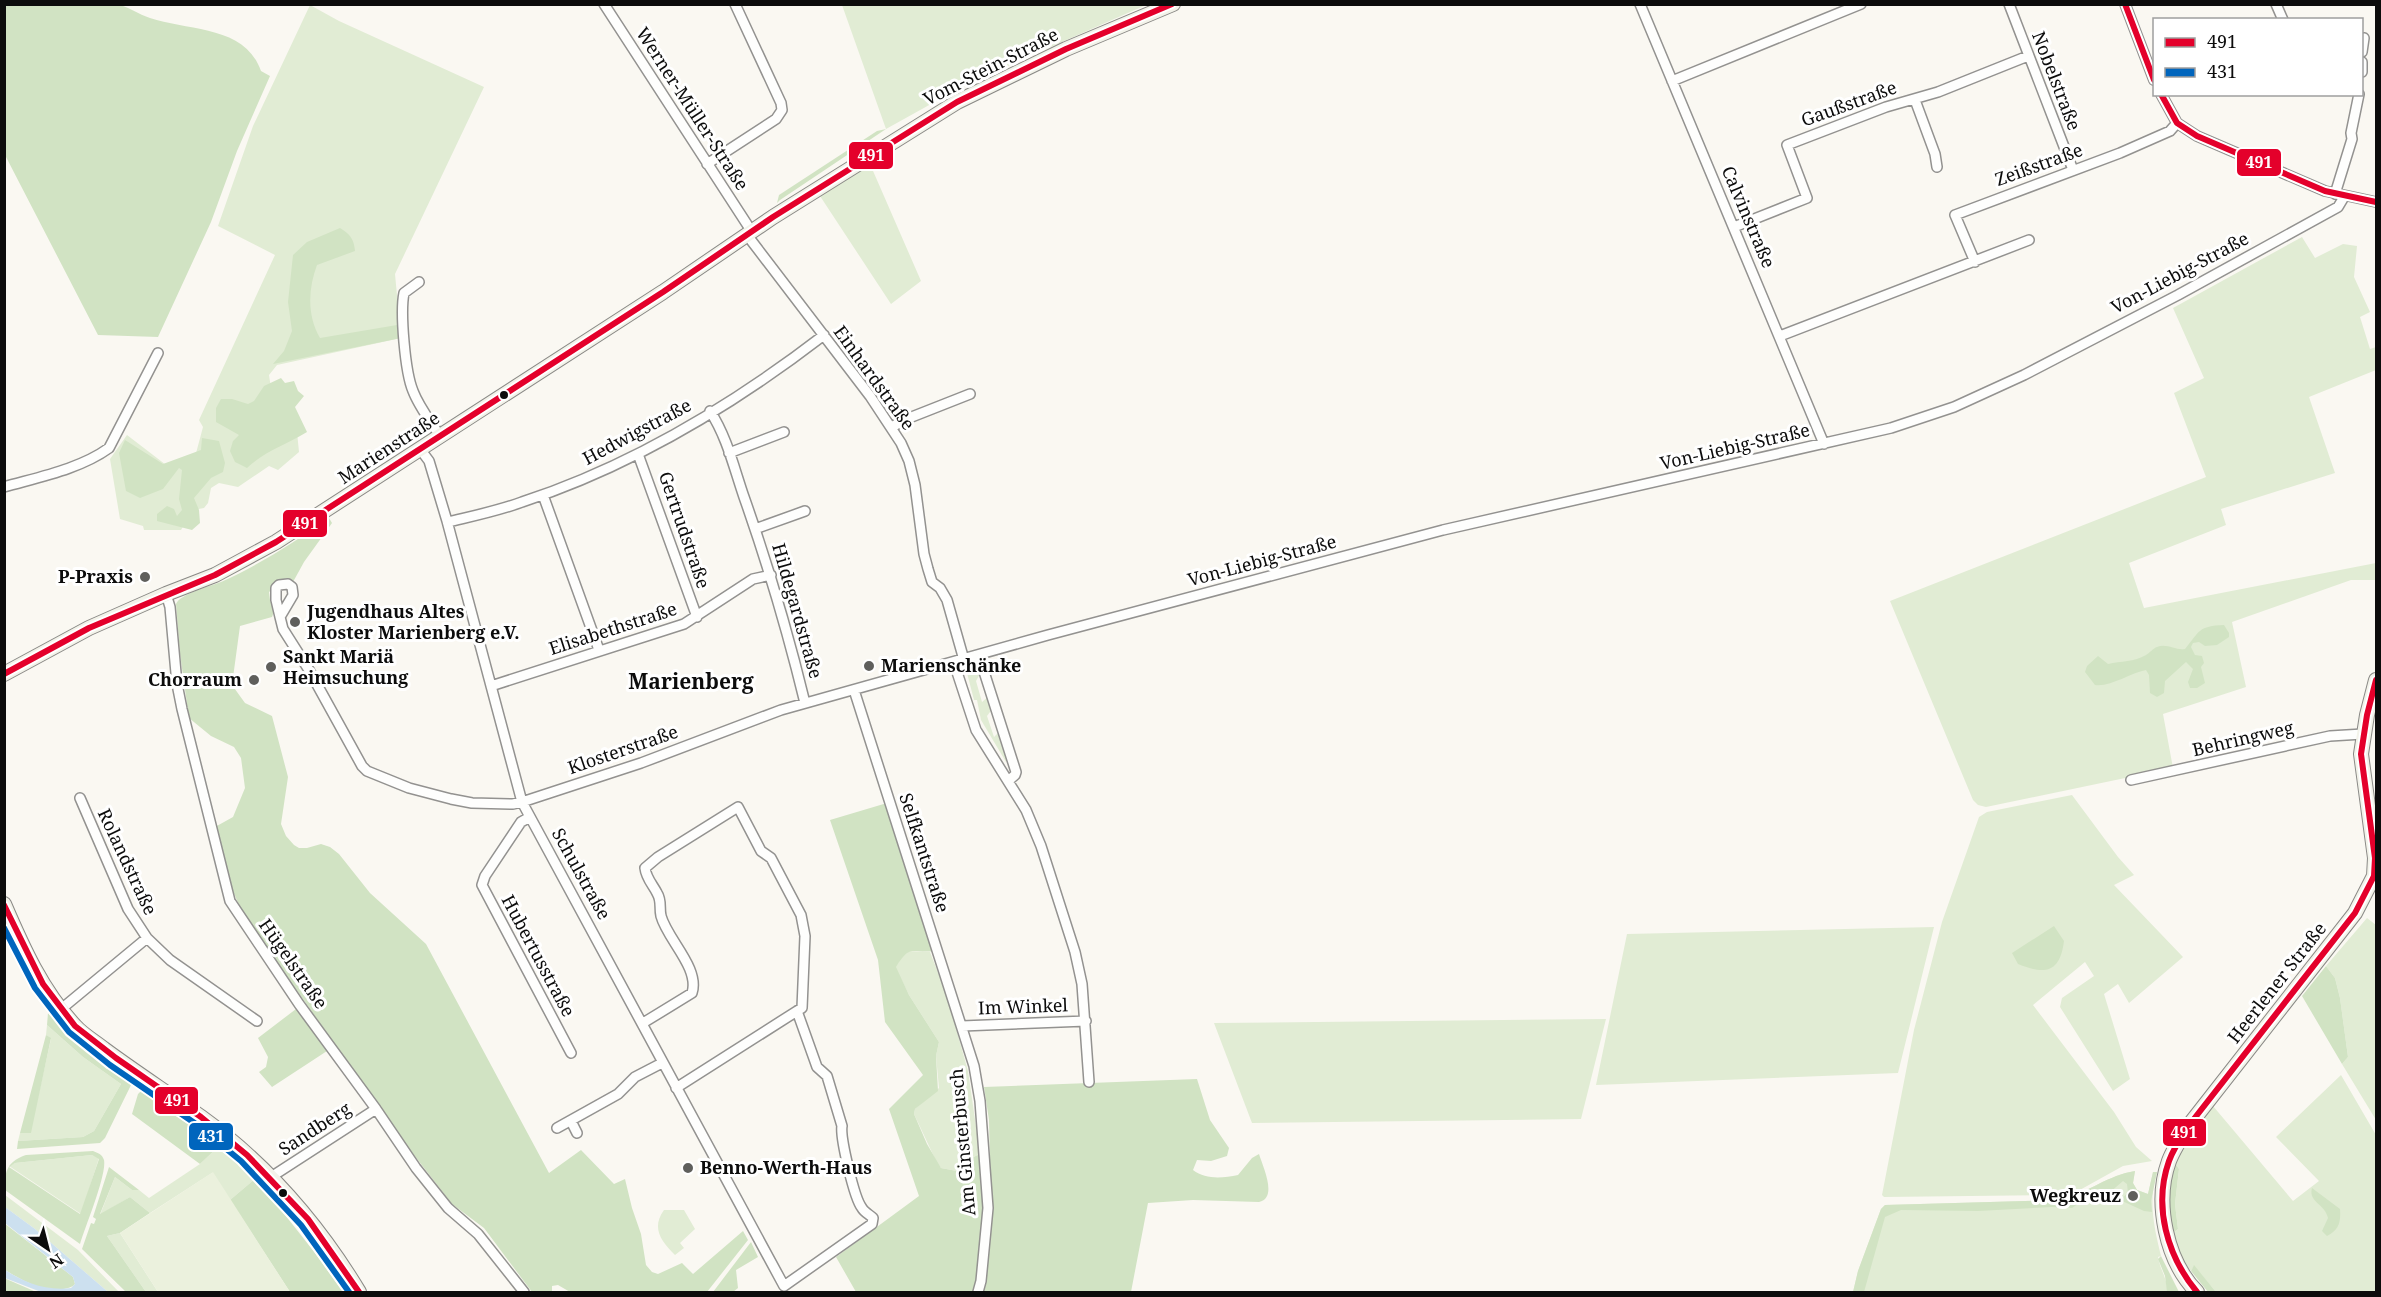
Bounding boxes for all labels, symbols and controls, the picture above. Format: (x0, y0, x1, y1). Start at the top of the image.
legend (2153, 18, 2363, 96)
street label: Werner-Müller-Straße (631, 22, 755, 195)
street label: Vom-Stein-Straße (919, 22, 1062, 110)
street label: Nobelstraße (2027, 28, 2087, 134)
text: 491 (2207, 29, 2237, 53)
text: 431 (2207, 59, 2237, 83)
street label: Gaußstraße (1798, 75, 1900, 131)
street label: Zeißstraße (1991, 137, 2086, 191)
line badge: 491 (848, 141, 894, 170)
text: 491 (857, 144, 885, 166)
line badge: 491 (2236, 148, 2282, 177)
text: 491 (2245, 151, 2273, 173)
street label: Calvinstraße (1717, 162, 1781, 271)
street label: Von-Liebig-Straße (2106, 226, 2253, 319)
street label: Einhardstraße (829, 320, 921, 434)
unlabelled marker (498, 389, 510, 401)
street label: Hedwigstraße (578, 392, 695, 470)
street label: Marienstraße (333, 405, 444, 489)
street label: Von-Liebig-Straße (1658, 417, 1812, 475)
street label: Gertrudstraße (654, 468, 716, 591)
line badge: 491 (282, 509, 328, 538)
text: 491 (291, 512, 319, 534)
street label: Von-Liebig-Straße (1185, 529, 1339, 591)
street label: Hildegardstraße (767, 540, 829, 681)
place label: P-Praxis (58, 564, 133, 588)
marker: P-Praxis (138, 570, 152, 584)
street label: Elisabethstraße (546, 596, 680, 660)
place label: Jugendhaus Altes Kloster Marienberg e.V. (306, 599, 520, 644)
marker: Jugendhaus Altes Kloster Marienberg e.V. (288, 615, 302, 629)
place label: Sankt Mariä Heimsuchung (283, 644, 409, 689)
place label: Marienschänke (881, 653, 1021, 677)
marker: Marienschänke (862, 659, 876, 673)
marker: Sankt Mariä Heimsuchung (264, 660, 278, 674)
place label: Chorraum (148, 667, 242, 691)
district label: Marienberg (628, 667, 754, 695)
marker: Chorraum (247, 673, 261, 687)
street label: Behringweg (2190, 715, 2296, 761)
street label: Klosterstraße (564, 719, 681, 779)
street label: Selfkantstraße (894, 790, 956, 915)
street label: Rolandstraße (93, 805, 163, 919)
street label: Schulstraße (547, 823, 617, 924)
street label: Hubertusstraße (497, 890, 581, 1021)
street label: Hügelstraße (254, 914, 334, 1013)
street label: Heerlener Straße (2221, 917, 2331, 1048)
street label: Im Winkel (978, 992, 1069, 1020)
street label: Am Ginsterbusch (944, 1067, 980, 1217)
line badge: 491 (154, 1086, 199, 1115)
text: 491 (163, 1089, 191, 1111)
street label: Sandberg (274, 1096, 355, 1160)
line badge: 491 (2162, 1118, 2207, 1147)
text: 491 (2170, 1121, 2198, 1143)
line badge: 431 (188, 1122, 234, 1151)
text: 431 (197, 1125, 225, 1147)
place label: Benno-Werth-Haus (700, 1155, 872, 1179)
marker: Benno-Werth-Haus (681, 1161, 695, 1175)
place label: Wegkreuz (2030, 1183, 2121, 1207)
unlabelled marker (277, 1187, 289, 1199)
marker: Wegkreuz (2126, 1189, 2140, 1203)
north arrow (18, 1219, 78, 1279)
text: N (45, 1249, 68, 1274)

